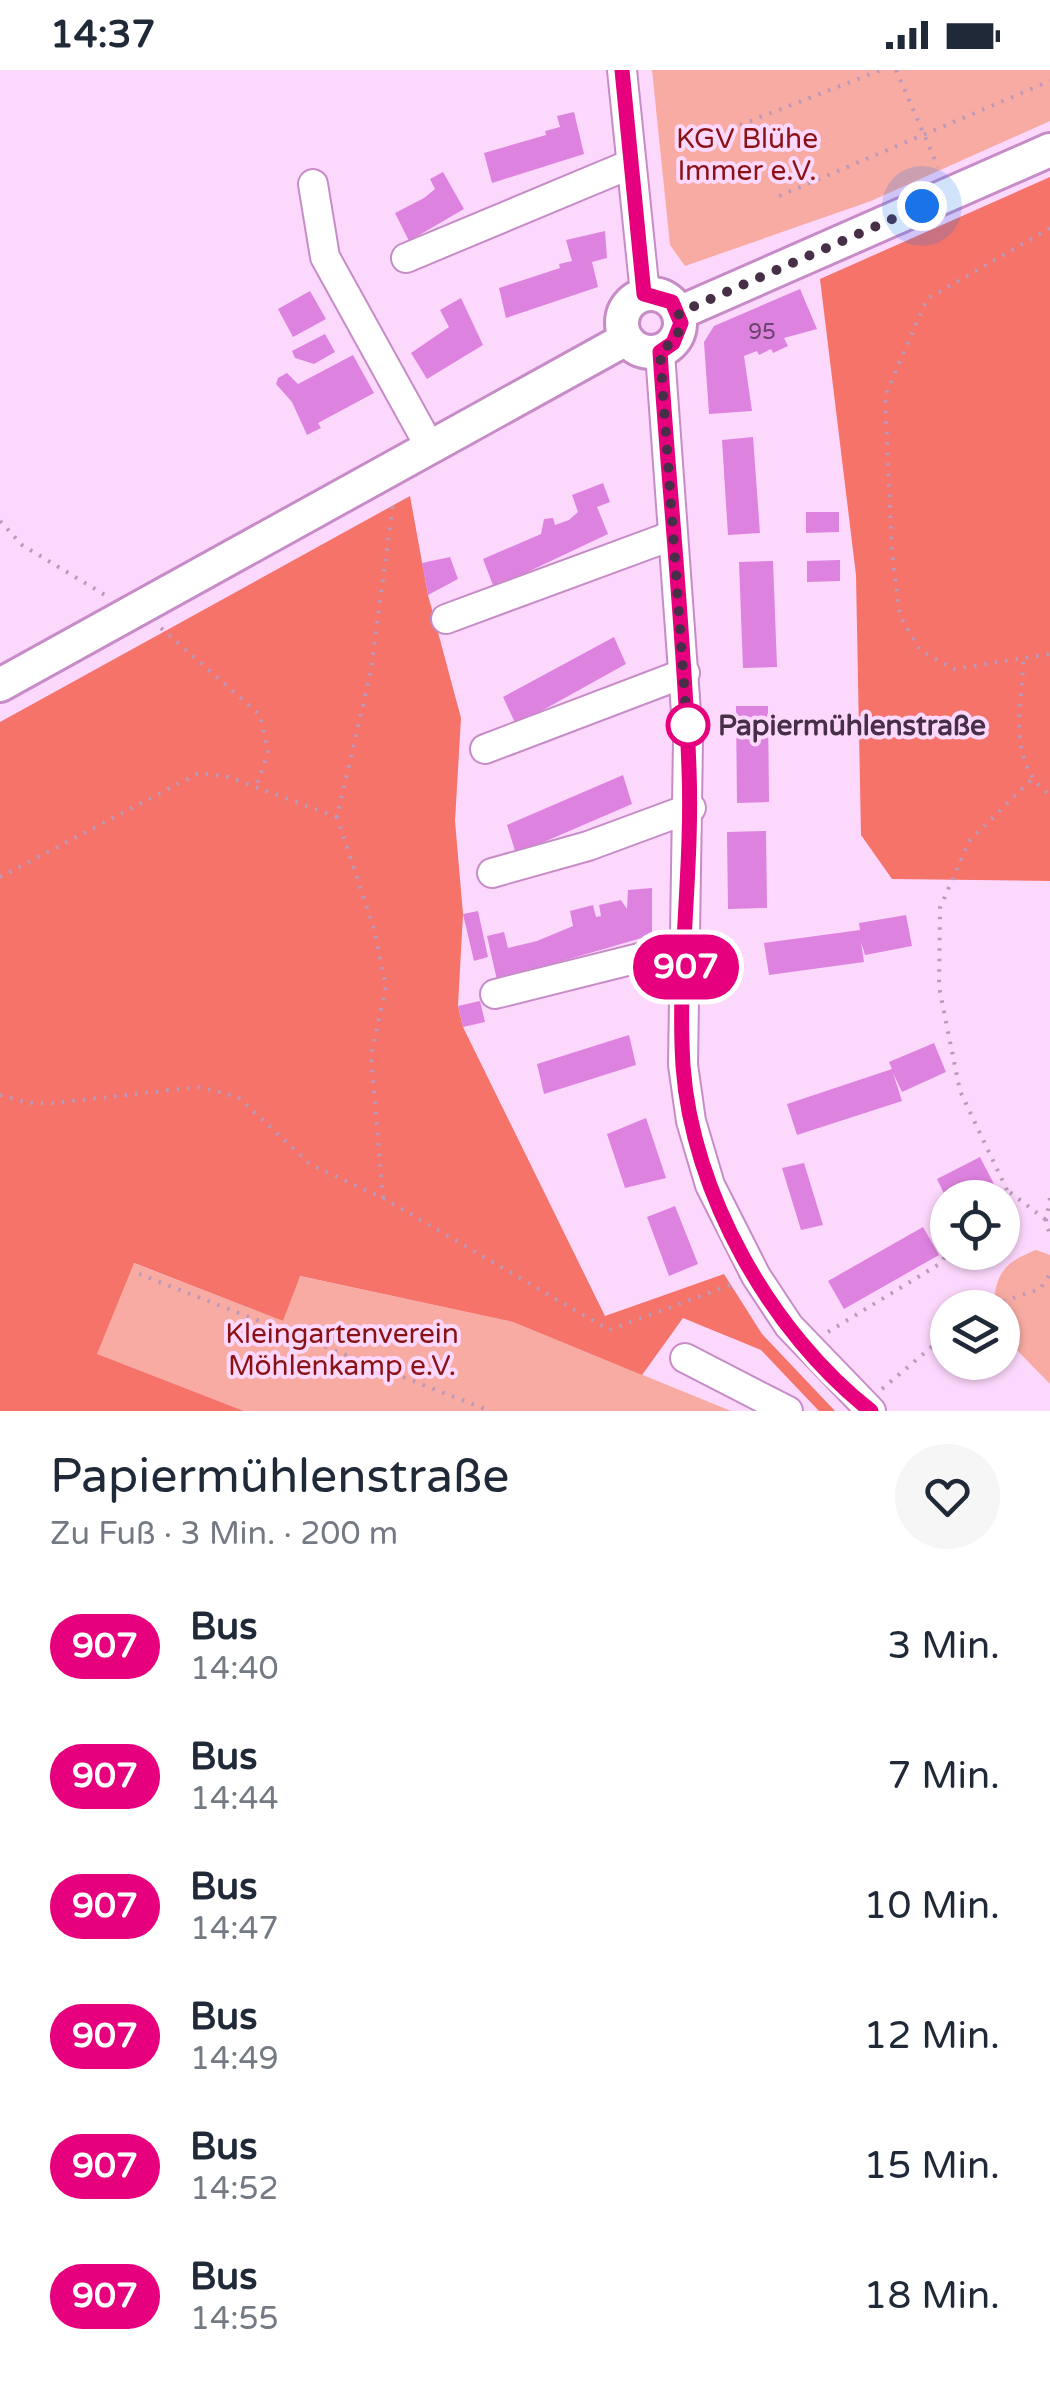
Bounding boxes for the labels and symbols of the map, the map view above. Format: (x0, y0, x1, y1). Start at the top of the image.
park label: KGV Blühe Immer e.V. (676, 122, 818, 188)
your location (897, 181, 947, 231)
house number: 95 (748, 319, 776, 345)
marker: Papiermühlenstraße (667, 704, 709, 746)
place label: Papiermühlenstraße (718, 709, 986, 743)
line badge: 907 (628, 934, 744, 1000)
park label: Kleingartenverein Möhlenkamp e.V. (225, 1317, 459, 1383)

